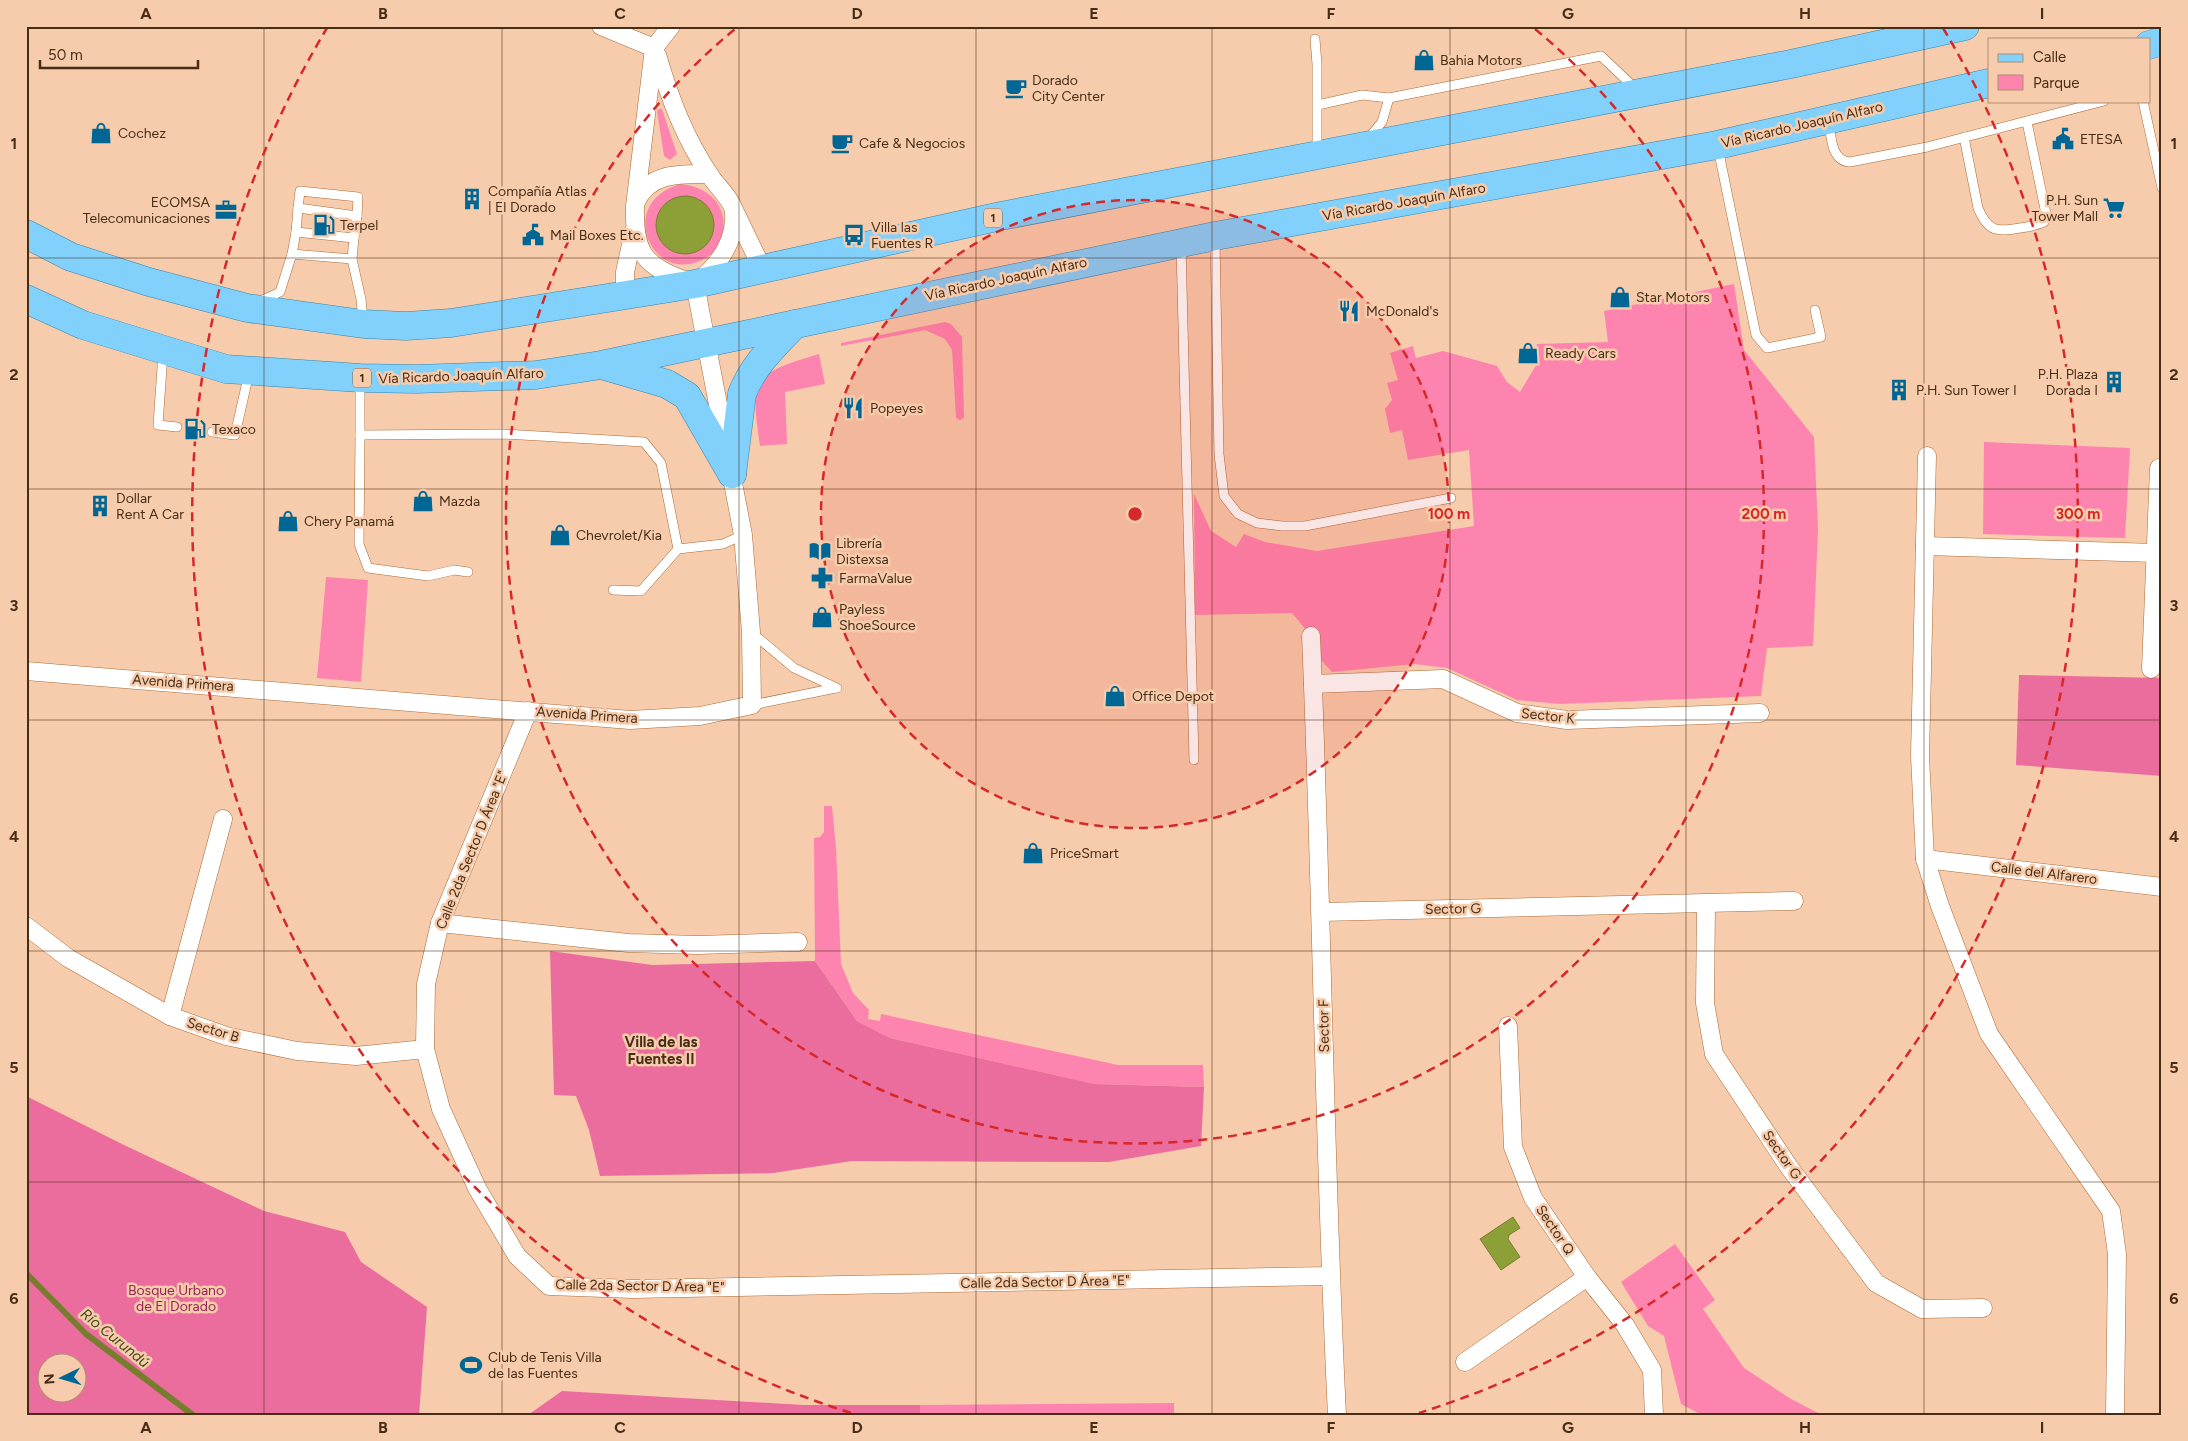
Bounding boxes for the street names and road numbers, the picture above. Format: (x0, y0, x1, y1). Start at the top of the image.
street label: Vía Ricardo Joaquín Alfaro (1720, 98, 1884, 152)
street label: Vía Ricardo Joaquín Alfaro (1321, 179, 1487, 225)
road number: 1 (984, 208, 1002, 228)
street label: Vía Ricardo Joaquín Alfaro (923, 253, 1089, 305)
street label: Vía Ricardo Joaquín Alfaro (378, 365, 544, 387)
road number: 1 (353, 368, 371, 388)
street label: Avenida Primera (132, 671, 234, 695)
street label: Avenida Primera (536, 703, 638, 727)
street label: Sector K (1520, 705, 1576, 727)
street label: Calle 2da Sector D Área "E" (432, 768, 512, 932)
street label: Calle del Alfarero (1990, 858, 2098, 888)
street label: Sector G (1425, 900, 1482, 918)
street label: Sector F (1315, 999, 1333, 1053)
street label: Sector B (185, 1014, 241, 1046)
street label: Sector G (1759, 1127, 1805, 1183)
street label: Sector Q (1532, 1202, 1578, 1258)
street label: Calle 2da Sector D Área "E" (960, 1272, 1130, 1292)
street label: Calle 2da Sector D Área "E" (555, 1276, 725, 1296)

